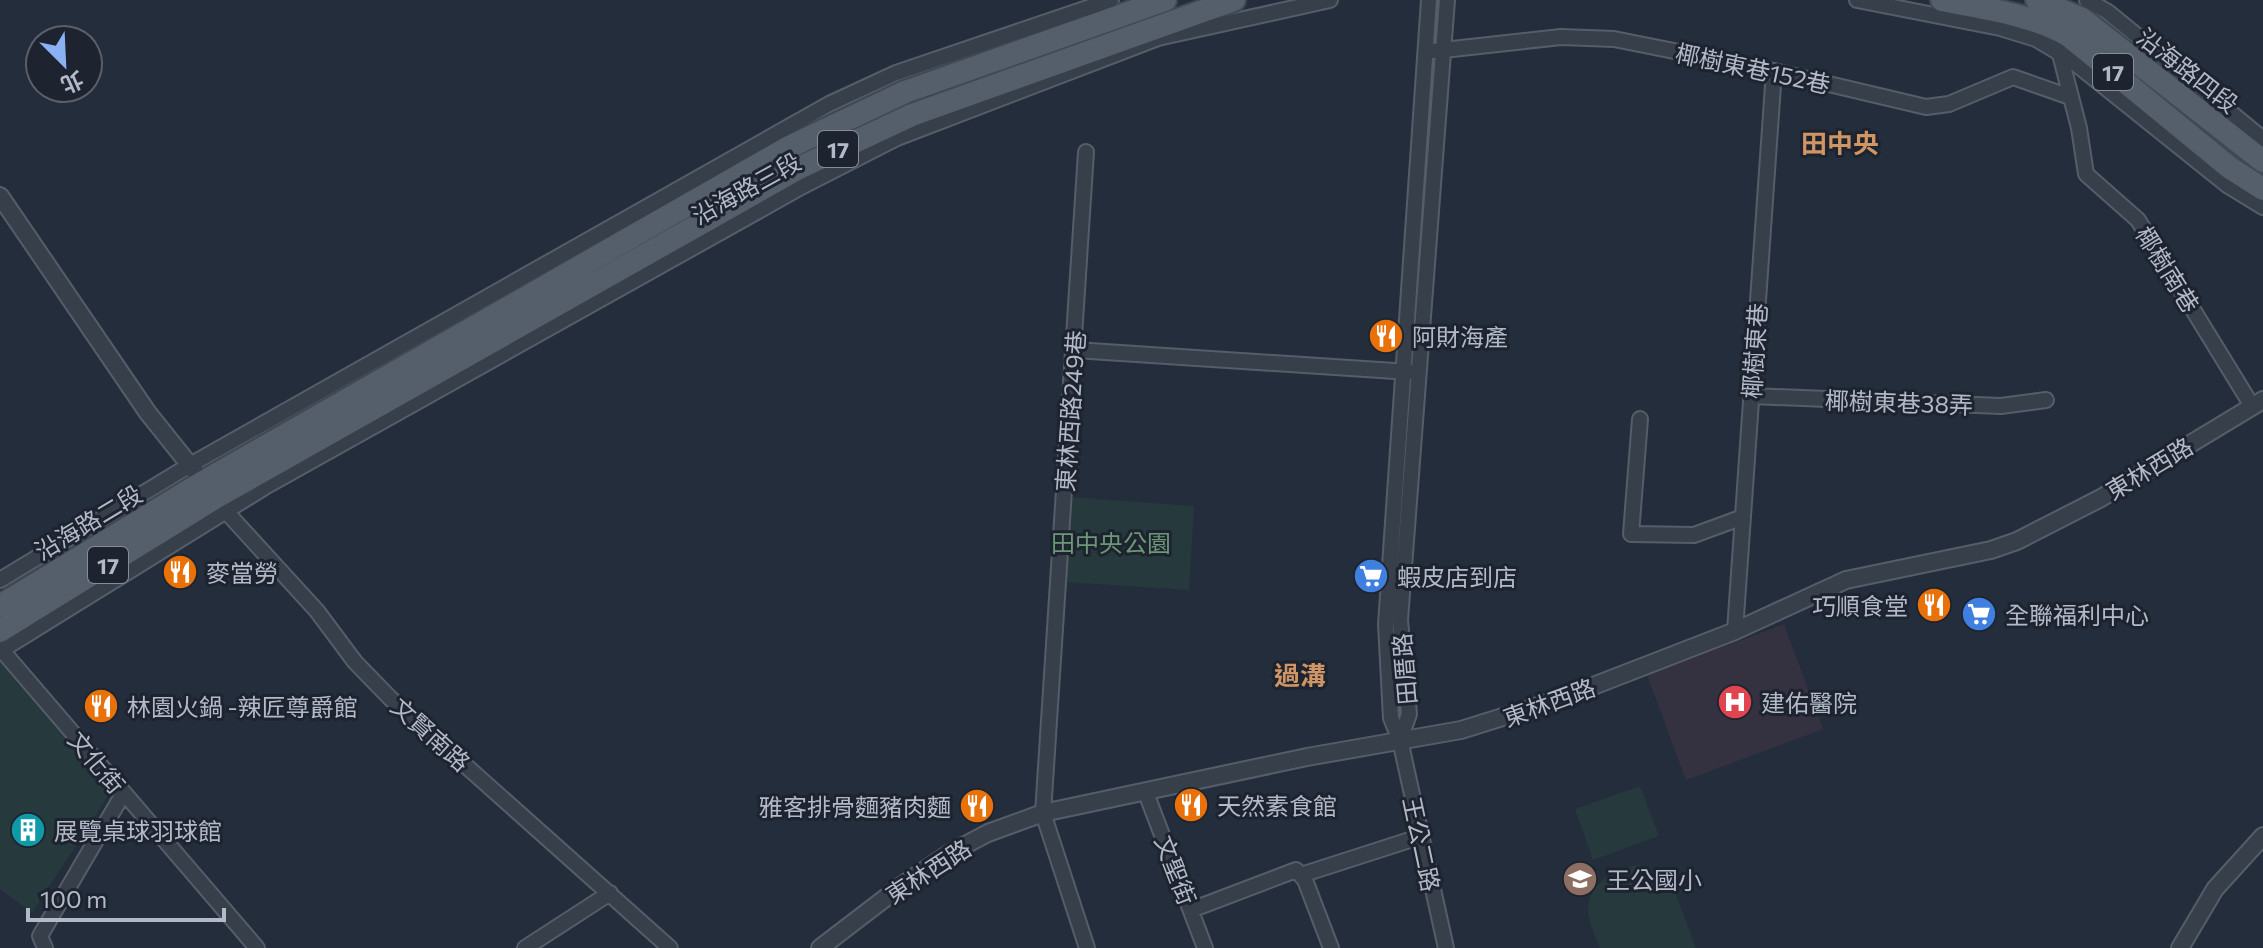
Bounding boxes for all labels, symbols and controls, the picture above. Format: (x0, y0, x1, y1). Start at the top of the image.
street label: 沿海路四段 (2132, 22, 2244, 118)
north arrow (24, 24, 104, 104)
street label: 椰樹東巷152巷 (1673, 37, 1833, 99)
road number: 17 (2093, 54, 2133, 90)
text: 北 (57, 66, 88, 100)
district label: 田中央 (1801, 127, 1879, 158)
road number: 17 (818, 131, 858, 167)
street label: 沿海路三段 (686, 146, 806, 230)
street label: 椰樹南巷 (2130, 221, 2206, 317)
street label: 椰樹東巷 (1736, 302, 1772, 400)
restaurant icon: 阿財海產 (1367, 317, 1405, 355)
place label: 阿財海產 (1412, 322, 1508, 351)
street label: 東林西路249巷 (1050, 329, 1090, 493)
street label: 椰樹東巷38弄 (1824, 385, 1974, 419)
street label: 東林西路 (2100, 431, 2198, 505)
street label: 沿海路二段 (29, 479, 147, 565)
park label: 田中央公園 (1051, 528, 1171, 557)
road number: 17 (88, 547, 128, 583)
restaurant icon: 麥當勞 (161, 553, 199, 591)
supermarket icon: 蝦皮店到店 (1352, 557, 1390, 595)
place label: 麥當勞 (206, 558, 278, 587)
place label: 蝦皮店到店 (1397, 562, 1517, 591)
restaurant icon: 巧順食堂 (1915, 586, 1953, 624)
place label: 巧順食堂 (1812, 591, 1908, 620)
supermarket icon: 全聯福利中心 (1960, 595, 1998, 633)
place label: 全聯福利中心 (2005, 600, 2149, 629)
street label: 田厝路 (1386, 632, 1422, 706)
district label: 過溝 (1274, 659, 1326, 690)
street label: 東林西路 (1499, 672, 1599, 732)
hospital icon: 建佑醫院 (1716, 683, 1754, 721)
restaurant icon: 林園火鍋 -辣匠尊爵館 (82, 687, 120, 725)
place label: 建佑醫院 (1761, 688, 1857, 717)
street label: 文賢南路 (386, 691, 476, 777)
place label: 林園火鍋 -辣匠尊爵館 (127, 692, 358, 721)
street label: 文化街 (63, 725, 131, 799)
restaurant icon: 天然素食館 (1172, 786, 1210, 824)
restaurant icon: 雅客排骨麵豬肉麵 (958, 787, 996, 825)
place label: 天然素食館 (1217, 791, 1337, 820)
place label: 雅客排骨麵豬肉麵 (759, 792, 951, 821)
street label: 王公二路 (1398, 794, 1446, 894)
building icon: 展覽桌球羽球館 (9, 811, 47, 849)
place label: 展覽桌球羽球館 (54, 816, 222, 845)
street label: 文聖街 (1150, 831, 1202, 909)
street label: 東林西路 (880, 833, 976, 909)
school or university icon: 王公國小 (1561, 860, 1599, 898)
place label: 王公國小 (1606, 865, 1702, 894)
scale bar (28, 872, 224, 922)
text: 100 m (40, 884, 107, 913)

